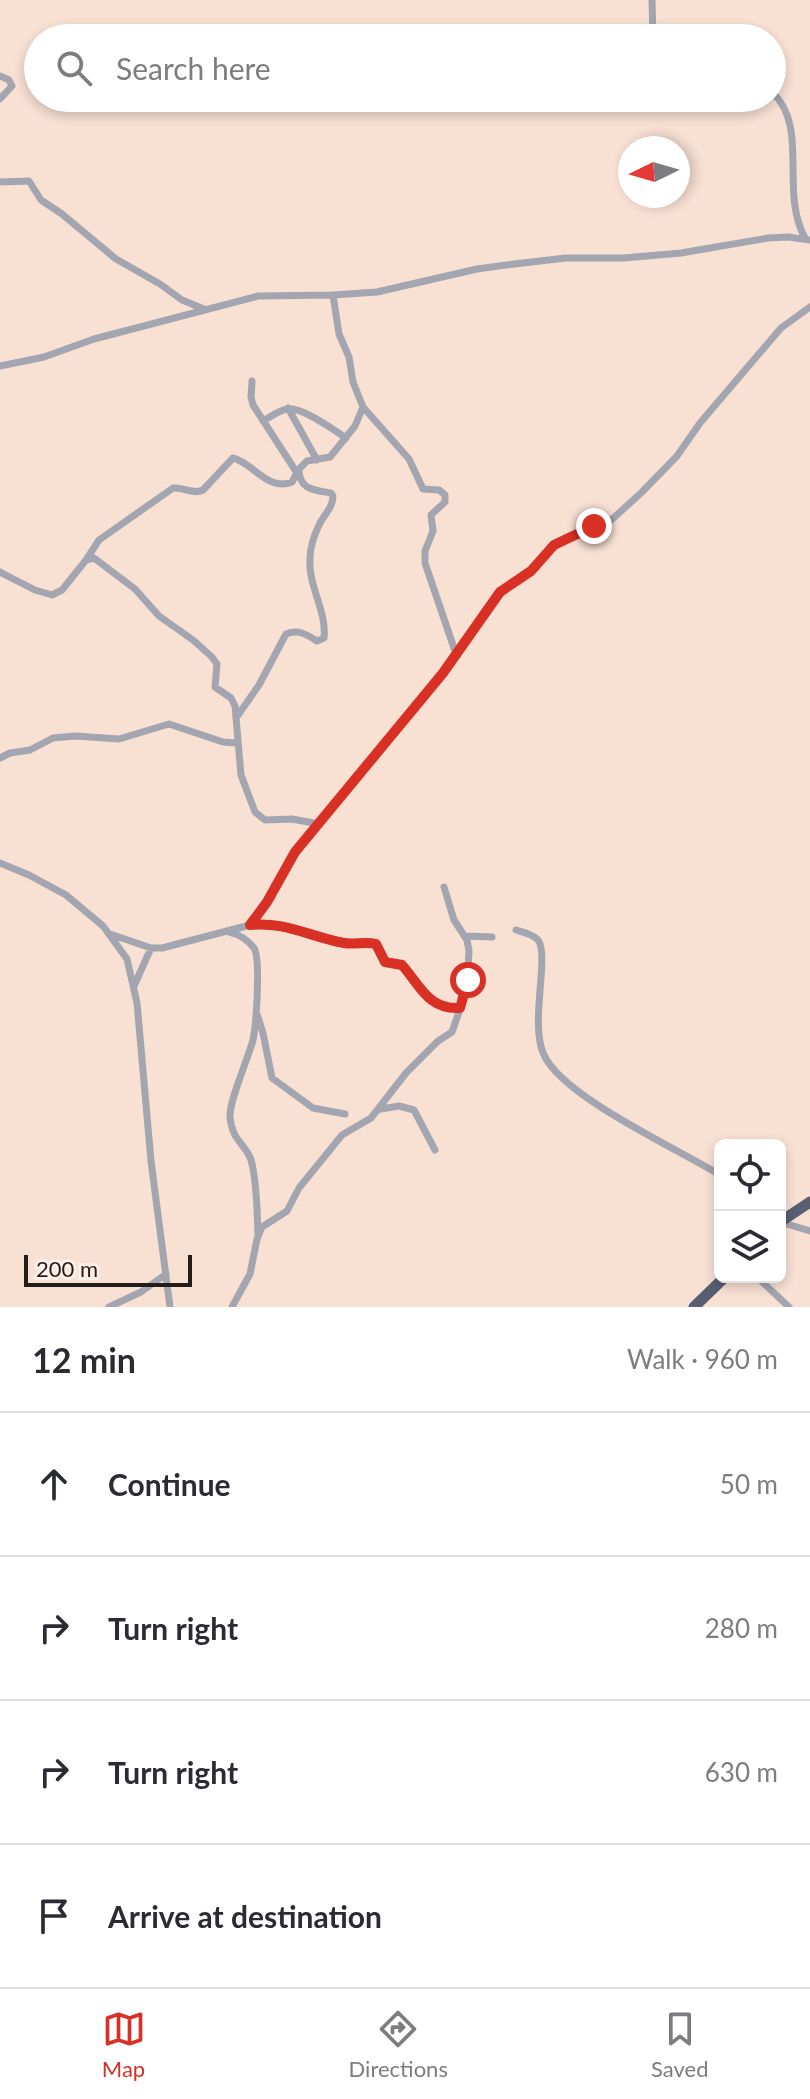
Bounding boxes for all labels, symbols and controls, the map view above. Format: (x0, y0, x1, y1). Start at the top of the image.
search box (24, 24, 786, 112)
icon: search (52, 46, 96, 90)
text: Search here (116, 50, 271, 86)
north arrow (618, 136, 690, 208)
route end (576, 508, 612, 544)
route start (450, 962, 486, 998)
map controls (714, 1139, 786, 1283)
button: locate (714, 1139, 786, 1211)
button: layers (714, 1211, 786, 1283)
scale bar (24, 1251, 192, 1287)
text: 200 m (36, 1255, 98, 1282)
text: 12 min (32, 1339, 136, 1380)
text: Walk · 960 m (627, 1343, 778, 1375)
icon: ahead (32, 1462, 76, 1506)
text: Continue (108, 1466, 231, 1502)
text: 50 m (720, 1468, 778, 1500)
icon: right (32, 1606, 76, 1650)
text: Turn right (108, 1610, 238, 1646)
text: 280 m (705, 1612, 778, 1644)
icon: right (32, 1750, 76, 1794)
text: Turn right (108, 1754, 238, 1790)
text: 630 m (705, 1756, 778, 1788)
icon: arrive (32, 1894, 76, 1938)
text: Arrive at destination (108, 1898, 382, 1934)
tab: Map (102, 2007, 146, 2082)
tab: Directions (349, 2007, 448, 2082)
tab: Saved (651, 2007, 708, 2082)

